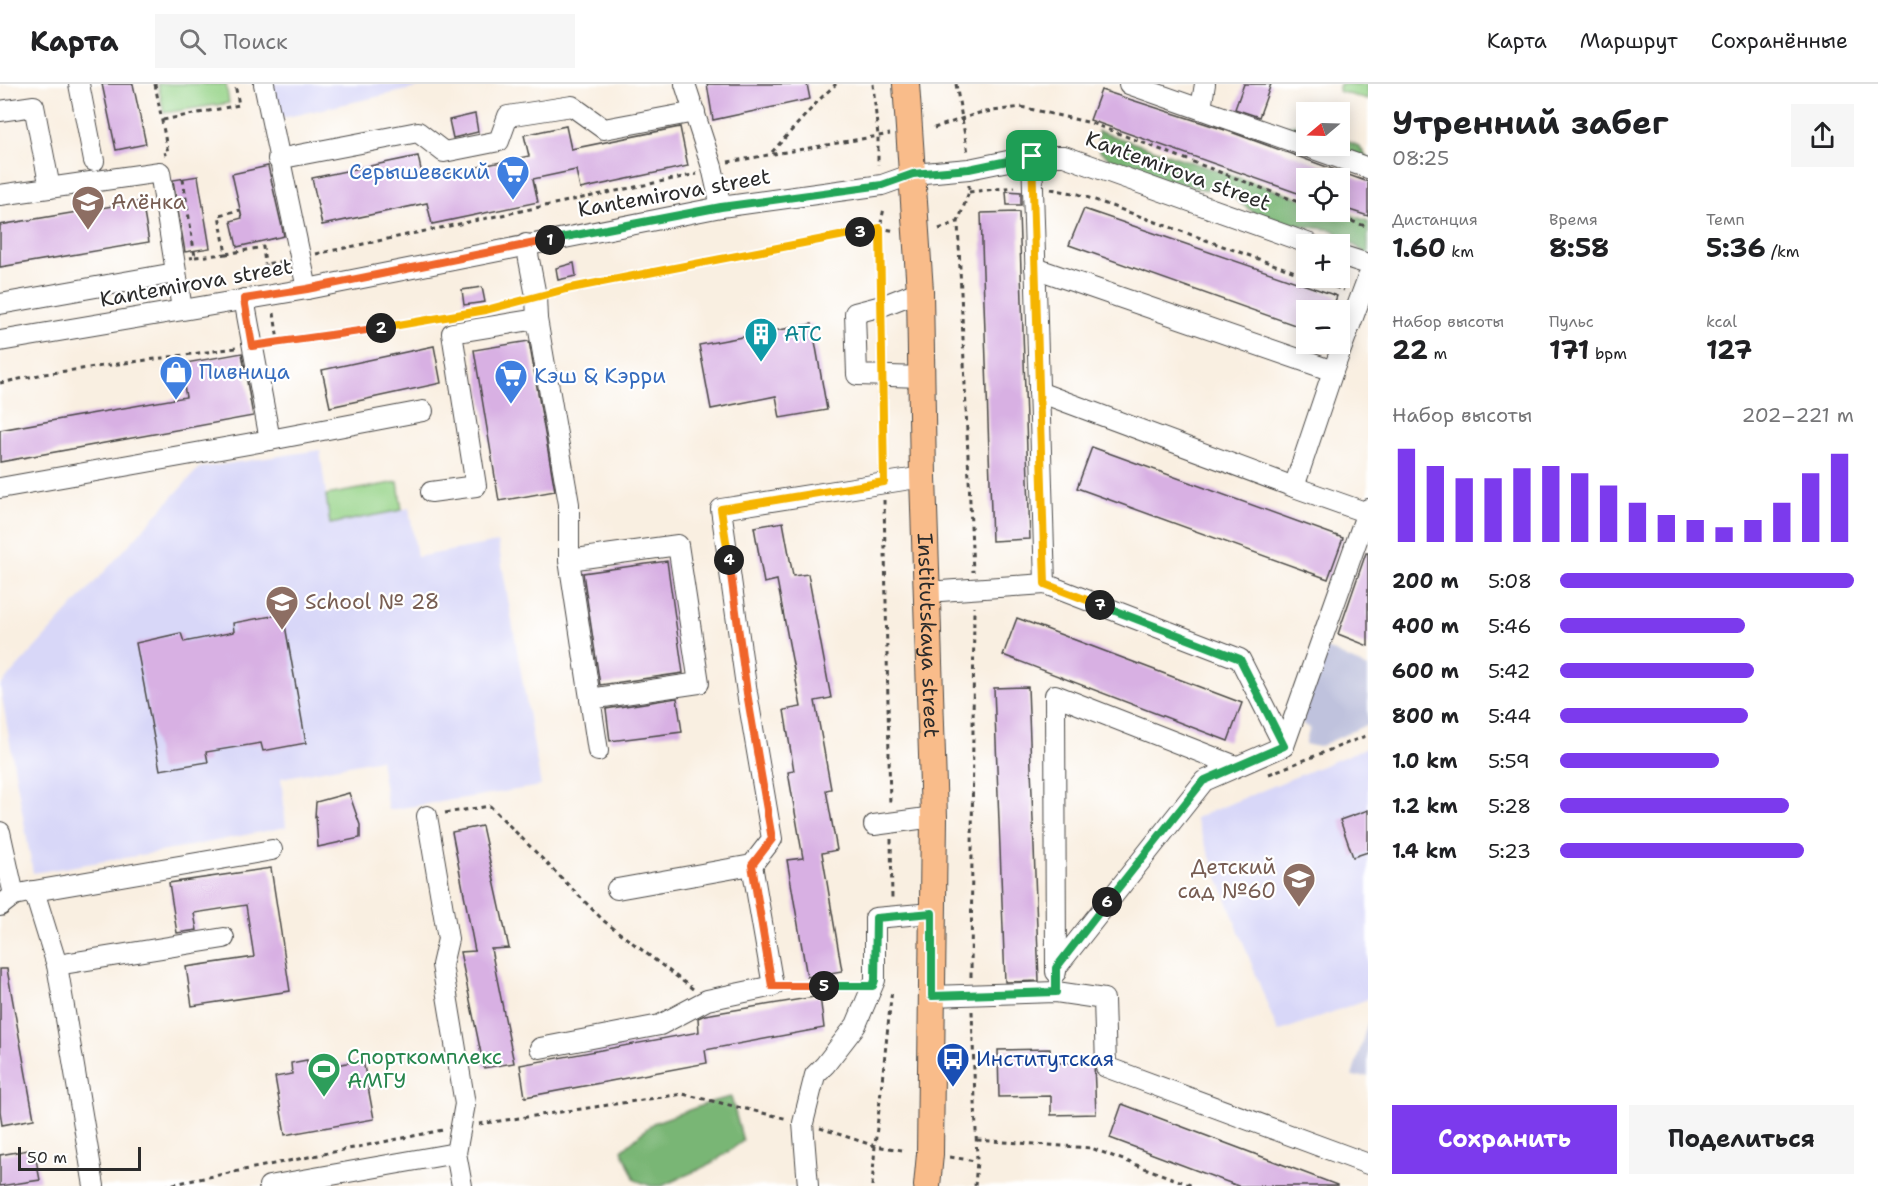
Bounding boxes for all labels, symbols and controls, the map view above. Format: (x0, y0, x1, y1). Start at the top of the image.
search box (155, 14, 575, 68)
text: Карта (30, 22, 119, 60)
icon: search (176, 25, 209, 58)
text: Поиск (224, 27, 288, 56)
text: Карта (1487, 27, 1547, 55)
text: Маршрут (1580, 27, 1678, 55)
text: Сохранённые (1711, 27, 1848, 55)
text: Утренний забег (1392, 100, 1669, 145)
north arrow (1296, 102, 1350, 156)
map controls (1296, 102, 1350, 354)
button: share (1791, 104, 1854, 167)
street label: Kantemirova street (1082, 124, 1274, 218)
pin (1006, 130, 1057, 181)
icon: arrive (1015, 139, 1048, 172)
text: 08:25 (1392, 145, 1449, 171)
supermarket icon: Серышевский (495, 154, 531, 201)
place label: Серышевский (349, 158, 490, 186)
street label: Kantemirova street (576, 162, 772, 224)
button: locate (1296, 168, 1350, 222)
school or university icon: Алёнка (70, 184, 106, 231)
place label: Алёнка (111, 188, 186, 216)
text: Дистанция (1392, 209, 1478, 230)
text: Время (1549, 209, 1598, 230)
text: Темп (1706, 209, 1745, 230)
pin: 3 (845, 217, 875, 247)
text: 3 (854, 221, 866, 242)
pin: 1 (535, 225, 565, 255)
text: 1 (546, 229, 554, 250)
text: 1.60 (1392, 230, 1446, 265)
text: 8:58 (1549, 230, 1609, 265)
text: 5:36 (1706, 230, 1766, 265)
button: + (1296, 234, 1350, 288)
text: km (1446, 241, 1474, 262)
text: /km (1766, 241, 1800, 262)
street label: Kantemirova street (98, 252, 294, 314)
button: − (1296, 300, 1350, 354)
text: Набор высоты (1392, 311, 1504, 332)
text: Пульс (1549, 311, 1594, 332)
text: kcal (1706, 311, 1737, 332)
pin: 2 (366, 313, 396, 343)
building icon: АТС (743, 316, 779, 363)
text: 2 (375, 317, 387, 338)
place label: АТС (784, 320, 822, 348)
text: 22 (1392, 332, 1428, 367)
text: 171 (1549, 332, 1589, 367)
text: 127 (1706, 332, 1752, 367)
text: m (1428, 343, 1447, 364)
text: bpm (1589, 343, 1627, 364)
shop icon: Пивница (158, 354, 194, 401)
place label: Пивница (199, 358, 290, 386)
supermarket icon: Кэш & Кэрри (493, 358, 529, 405)
place label: Кэш & Кэрри (534, 362, 666, 390)
text: Набор высоты (1392, 402, 1532, 428)
text: 202–221 m (1741, 402, 1854, 428)
street label: Institutskaya street (911, 533, 945, 738)
pin: 4 (714, 545, 744, 575)
text: 4 (723, 549, 735, 570)
text: 200 m (1392, 568, 1459, 594)
text: 5:08 (1488, 568, 1532, 594)
school or university icon: School № 28 (264, 584, 300, 631)
place label: School № 28 (305, 588, 440, 616)
pin: 7 (1085, 590, 1115, 620)
text: 7 (1094, 594, 1106, 615)
text: 400 m (1392, 613, 1459, 639)
text: 5:46 (1488, 613, 1531, 639)
text: 600 m (1392, 658, 1459, 684)
text: 5:42 (1488, 658, 1530, 684)
text: 800 m (1392, 703, 1459, 729)
text: 5:44 (1488, 703, 1531, 729)
text: 1.0 km (1392, 748, 1457, 774)
text: 5:59 (1488, 748, 1530, 774)
text: 1.2 km (1392, 793, 1458, 819)
text: 5:28 (1488, 793, 1531, 819)
text: 1.4 km (1392, 838, 1457, 864)
text: 5:23 (1488, 838, 1531, 864)
place label: Детский сад №60 (1178, 853, 1276, 905)
school or university icon: Детский сад №60 (1281, 861, 1317, 908)
pin: 6 (1092, 887, 1122, 917)
text: 6 (1101, 891, 1113, 912)
pin: 5 (809, 971, 839, 1001)
text: 5 (819, 975, 829, 996)
bus stop icon: Институтская (935, 1041, 971, 1088)
place label: Спорткомплекс АМГУ (347, 1043, 502, 1095)
place label: Институтская (976, 1045, 1114, 1073)
sports icon: Спорткомплекс АМГУ (306, 1051, 342, 1098)
button: Сохранить (1392, 1105, 1617, 1174)
button: Поделиться (1629, 1105, 1854, 1174)
scale bar (18, 1144, 141, 1172)
text: 50 m (27, 1147, 67, 1168)

